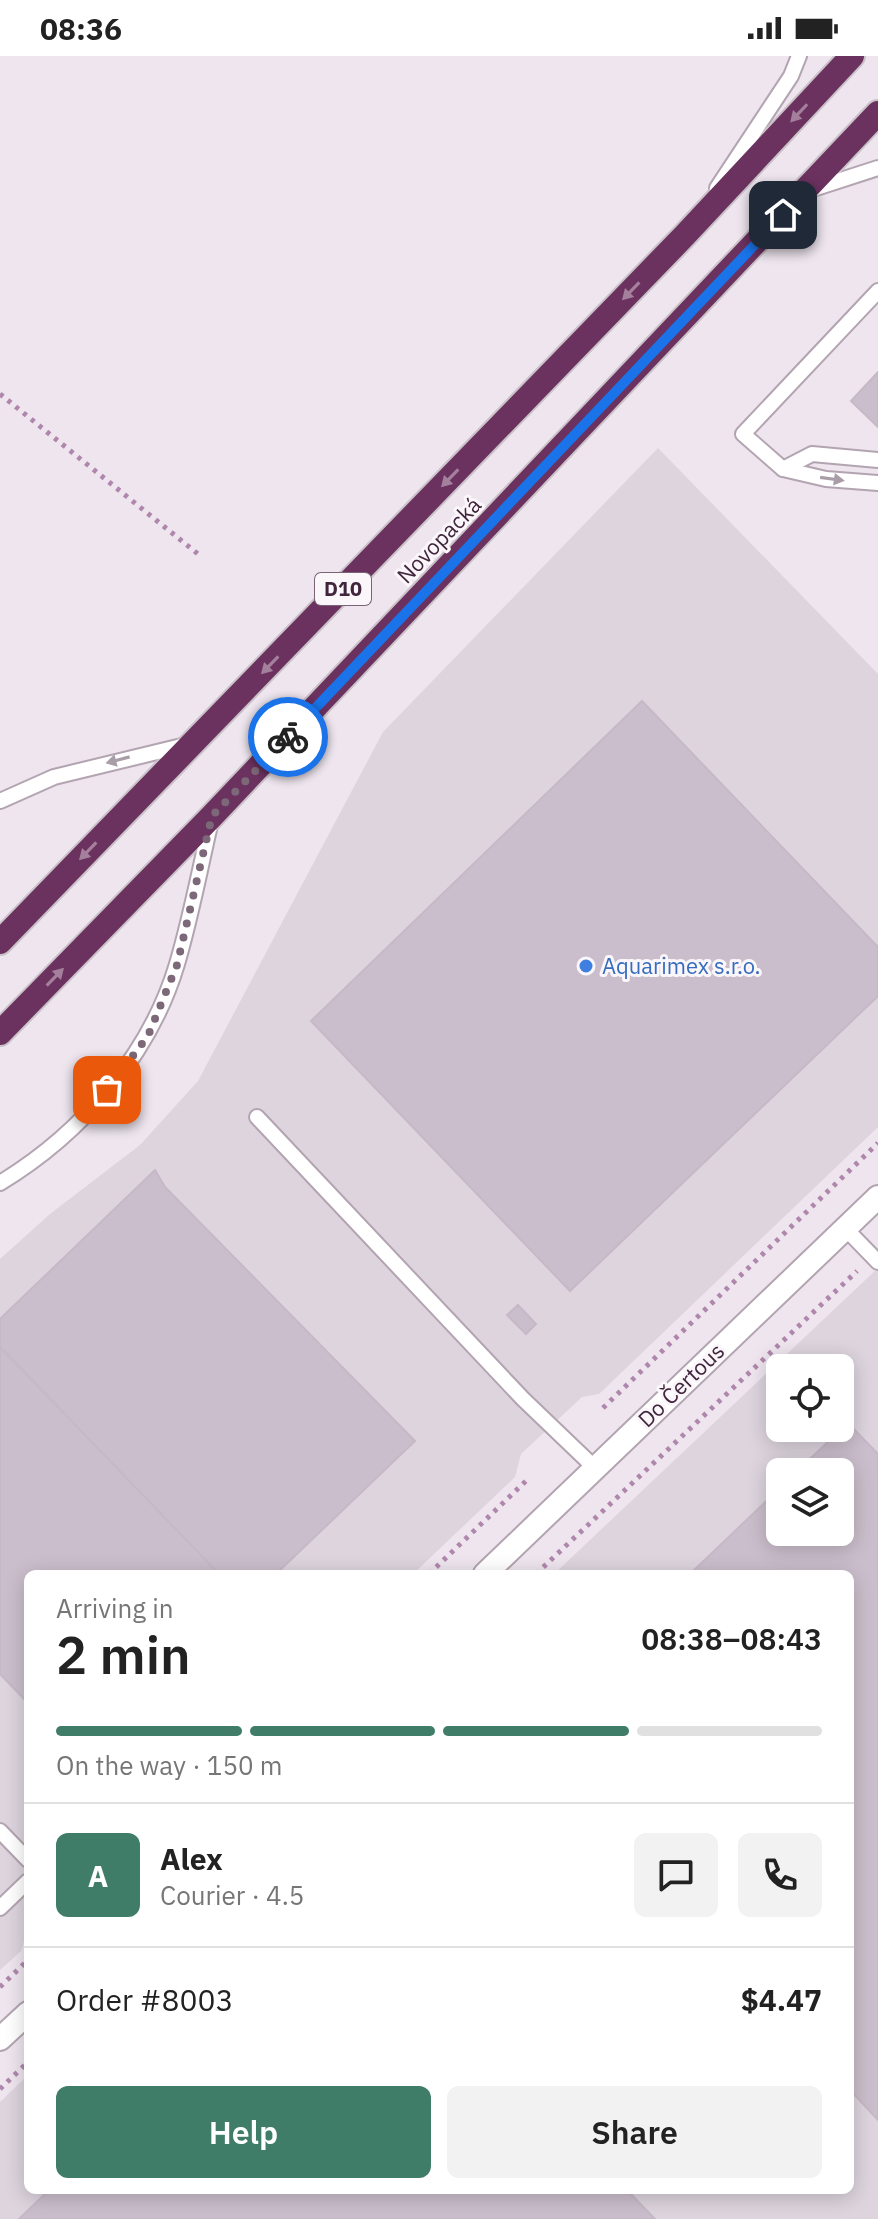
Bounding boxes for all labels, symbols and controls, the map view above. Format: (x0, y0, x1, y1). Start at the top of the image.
text: 08:36 (40, 9, 122, 48)
one-way arrow (790, 103, 808, 122)
pin (749, 181, 817, 249)
icon: home (761, 193, 805, 237)
one-way arrow (622, 281, 641, 300)
one-way arrow (442, 468, 460, 487)
one-way arrow (820, 473, 845, 486)
street label: Novopacká (390, 490, 487, 589)
road number: D10 (315, 573, 371, 605)
one-way arrow (261, 655, 279, 674)
courier (248, 697, 328, 777)
icon: bike (266, 715, 310, 759)
one-way arrow (105, 754, 130, 766)
one-way arrow (80, 841, 98, 860)
place label: Aquarimex s.r.o. (602, 951, 761, 980)
marker: Aquarimex s.r.o. (577, 957, 595, 975)
one-way arrow (45, 968, 63, 987)
pin (73, 1056, 141, 1124)
icon: bag (85, 1068, 129, 1112)
street label: Do Čertous (631, 1336, 730, 1433)
map controls (766, 1354, 854, 1546)
button: locate (766, 1354, 854, 1442)
button: layers (766, 1458, 854, 1546)
text: Arriving in (56, 1591, 173, 1625)
text: 08:38–08:43 (641, 1619, 822, 1658)
text: 2 min (56, 1621, 191, 1688)
text: On the way · 150 m (56, 1748, 282, 1782)
button: chat (634, 1833, 718, 1917)
button: phone (738, 1833, 822, 1917)
text: Alex (160, 1839, 223, 1878)
text: A (88, 1856, 108, 1895)
text: Courier · 4.5 (160, 1878, 304, 1912)
text: Order #8003 (56, 1980, 233, 2019)
text: $4.47 (741, 1980, 822, 2019)
button: Help (56, 2086, 431, 2178)
button: Share (447, 2086, 822, 2178)

